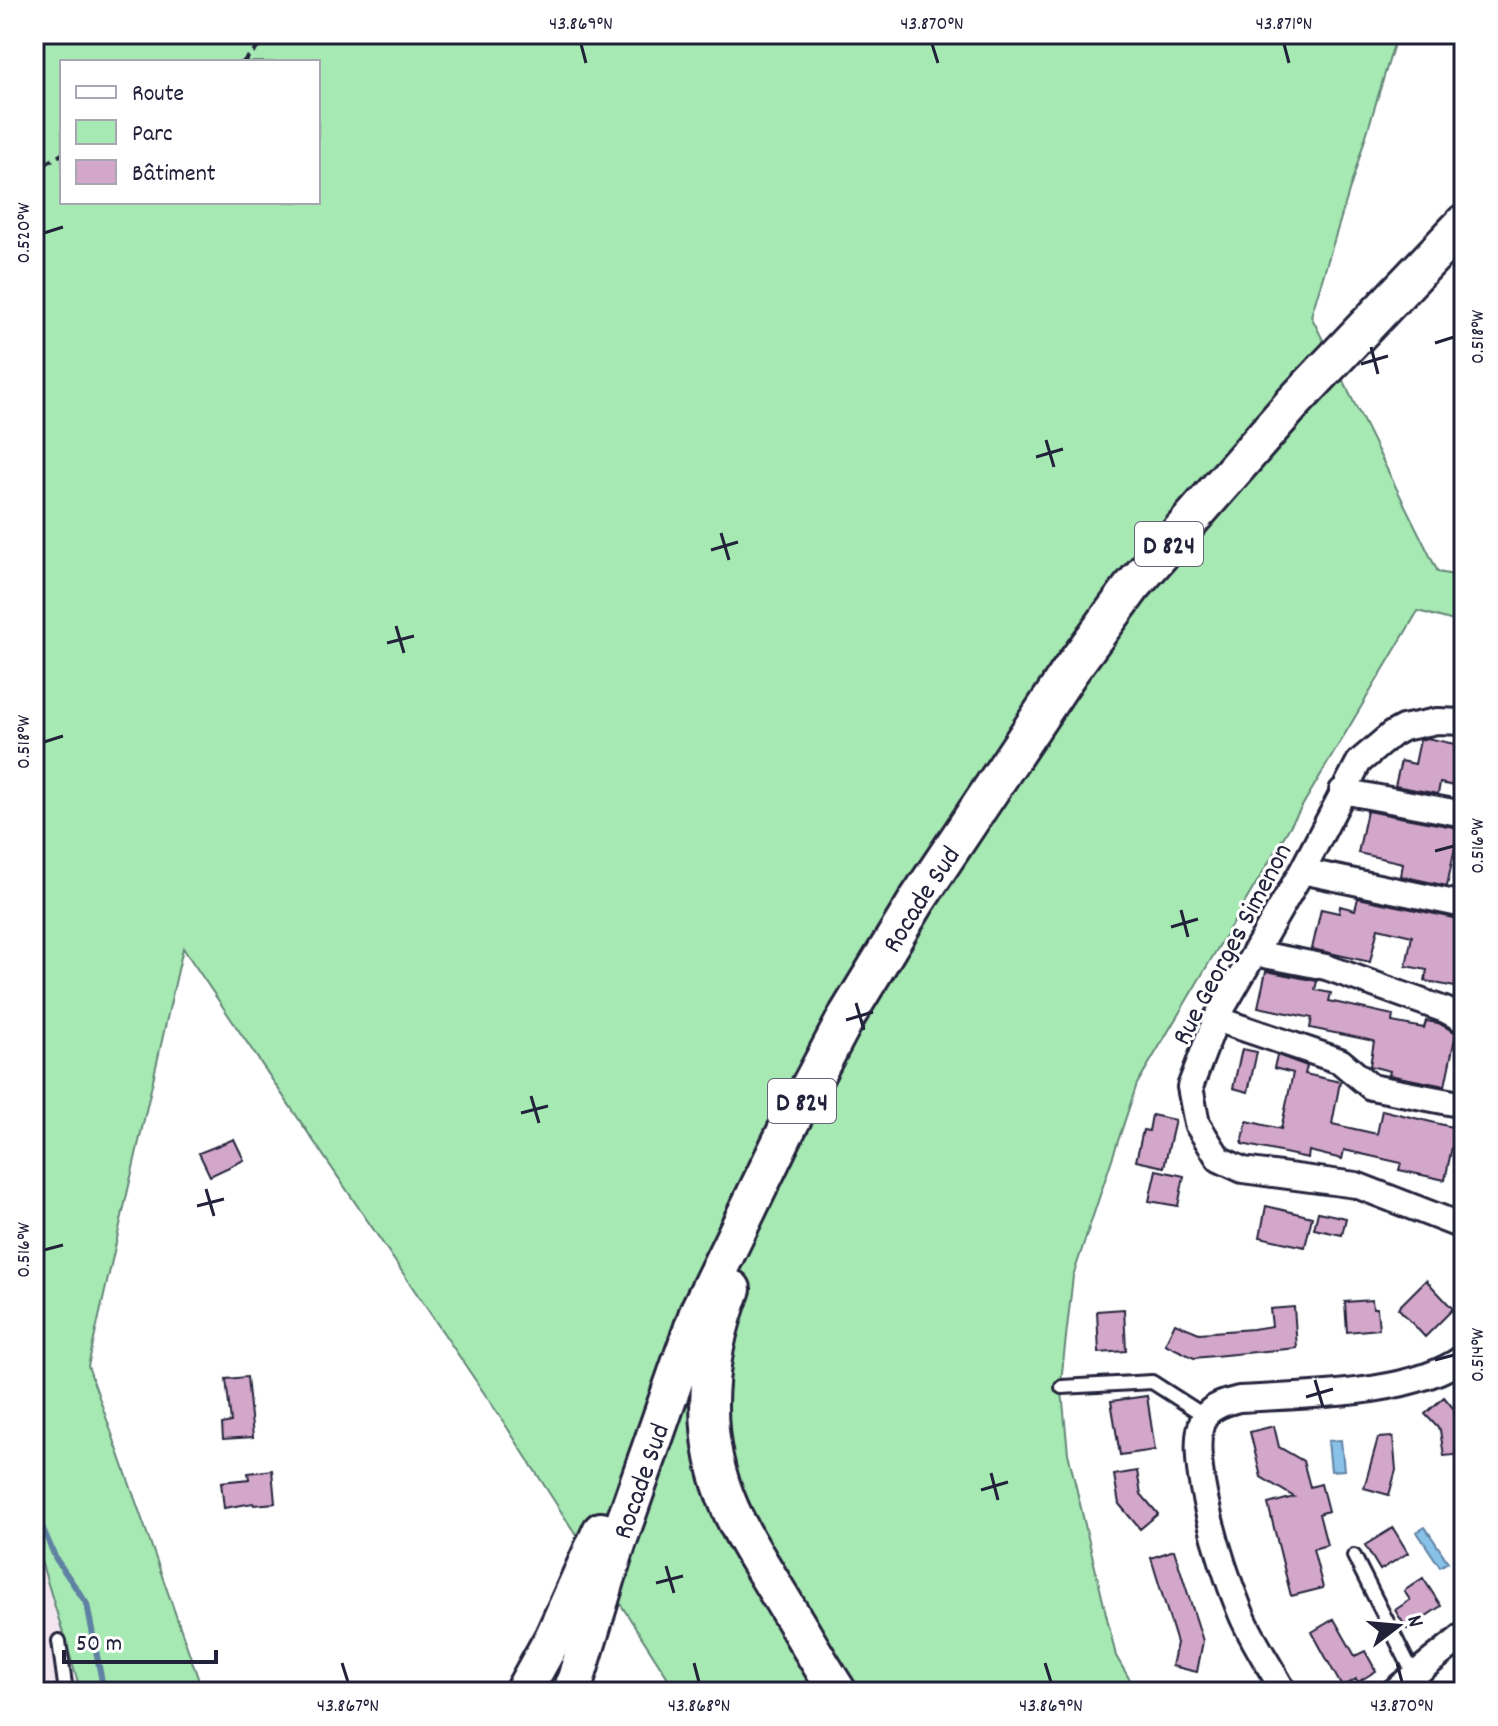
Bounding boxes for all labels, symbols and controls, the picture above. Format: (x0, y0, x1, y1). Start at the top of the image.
text: 43.869°N (549, 11, 613, 39)
text: 43.870°N (900, 11, 964, 39)
text: 43.871°N (1256, 11, 1312, 39)
legend (60, 60, 320, 204)
text: Route (132, 78, 184, 112)
text: Parc (132, 118, 173, 152)
text: Bâtiment (132, 158, 216, 192)
text: 0.520°W (11, 202, 39, 264)
text: 0.518°W (1465, 310, 1493, 364)
road number: D 824 (1135, 522, 1203, 566)
text: 0.518°W (11, 715, 39, 769)
text: 0.516°W (1465, 818, 1493, 874)
street label: Rue Georges Simenon (1164, 837, 1305, 1054)
street label: Rocade Sud (875, 840, 973, 962)
road number: D 824 (768, 1079, 836, 1123)
text: 0.516°W (11, 1222, 39, 1278)
text: 0.514°W (1465, 1327, 1493, 1382)
street label: Rocade Sud (605, 1419, 683, 1545)
north arrow (1358, 1586, 1438, 1666)
text: N (1397, 1612, 1430, 1631)
scale bar (64, 1614, 216, 1664)
text: 50 m (76, 1628, 122, 1662)
text: 43.867°N (317, 1693, 379, 1721)
text: 43.868°N (668, 1693, 730, 1721)
text: 43.869°N (1019, 1693, 1083, 1721)
text: 43.870°N (1370, 1693, 1434, 1721)

